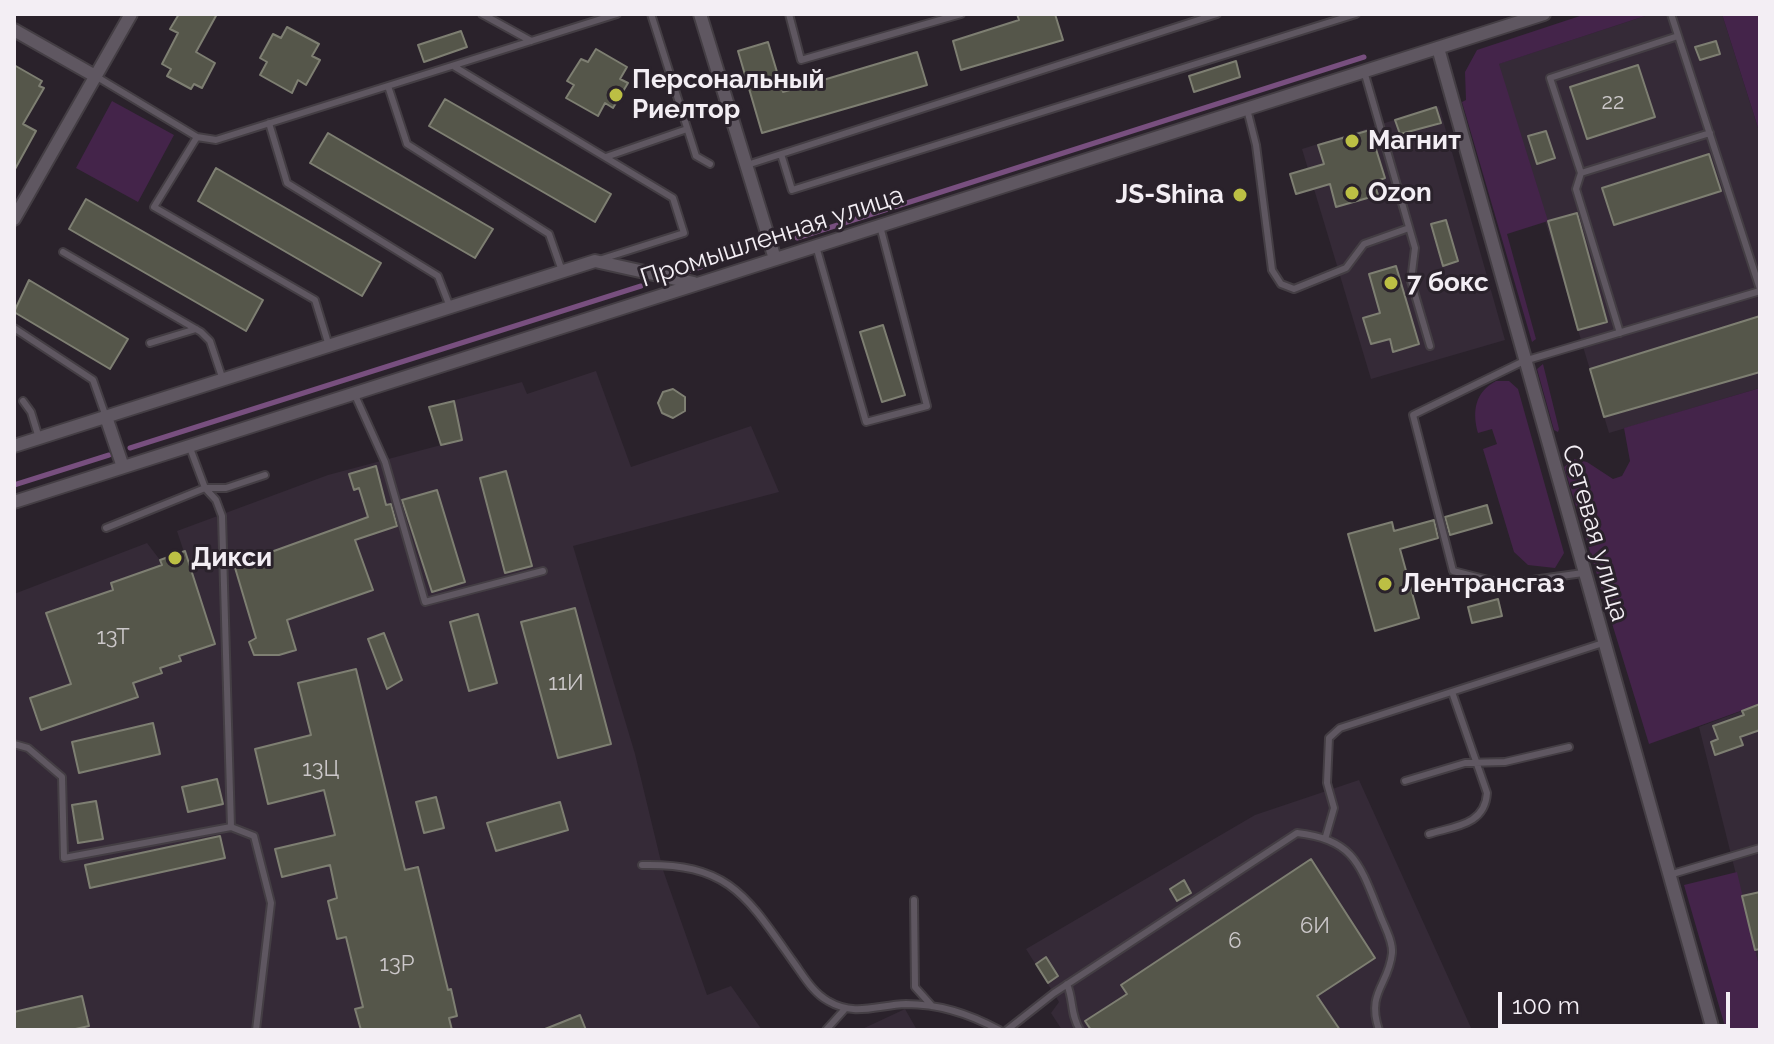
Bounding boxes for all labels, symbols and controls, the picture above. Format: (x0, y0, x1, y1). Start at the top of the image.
place label: Персональный Риелтор (632, 64, 825, 126)
marker: Персональный Риелтор (607, 86, 625, 104)
house number: 22 (1602, 89, 1624, 115)
place label: Магнит (1368, 125, 1461, 157)
marker: Магнит (1343, 132, 1361, 150)
place label: Ozon (1368, 177, 1432, 209)
place label: JS-Shina (1116, 179, 1224, 211)
street label: Промышленная улица (636, 180, 908, 294)
marker: Ozon (1343, 184, 1361, 202)
marker: JS-Shina (1231, 186, 1249, 204)
place label: 7 бокс (1407, 267, 1489, 299)
marker: 7 бокс (1382, 274, 1400, 292)
street label: Сетевая улица (1555, 441, 1635, 625)
place label: Дикси (191, 542, 272, 574)
marker: Дикси (166, 549, 184, 567)
place label: Лентрансгаз (1401, 568, 1565, 600)
marker: Лентрансгаз (1376, 575, 1394, 593)
house number: 13Т (96, 624, 130, 650)
house number: 11И (548, 670, 584, 696)
house number: 13Ц (302, 756, 340, 782)
house number: 6И (1300, 913, 1330, 939)
house number: 6 (1228, 928, 1242, 954)
house number: 13Р (380, 951, 414, 977)
scale bar (1502, 976, 1734, 1026)
text: 100 m (1512, 991, 1580, 1020)

